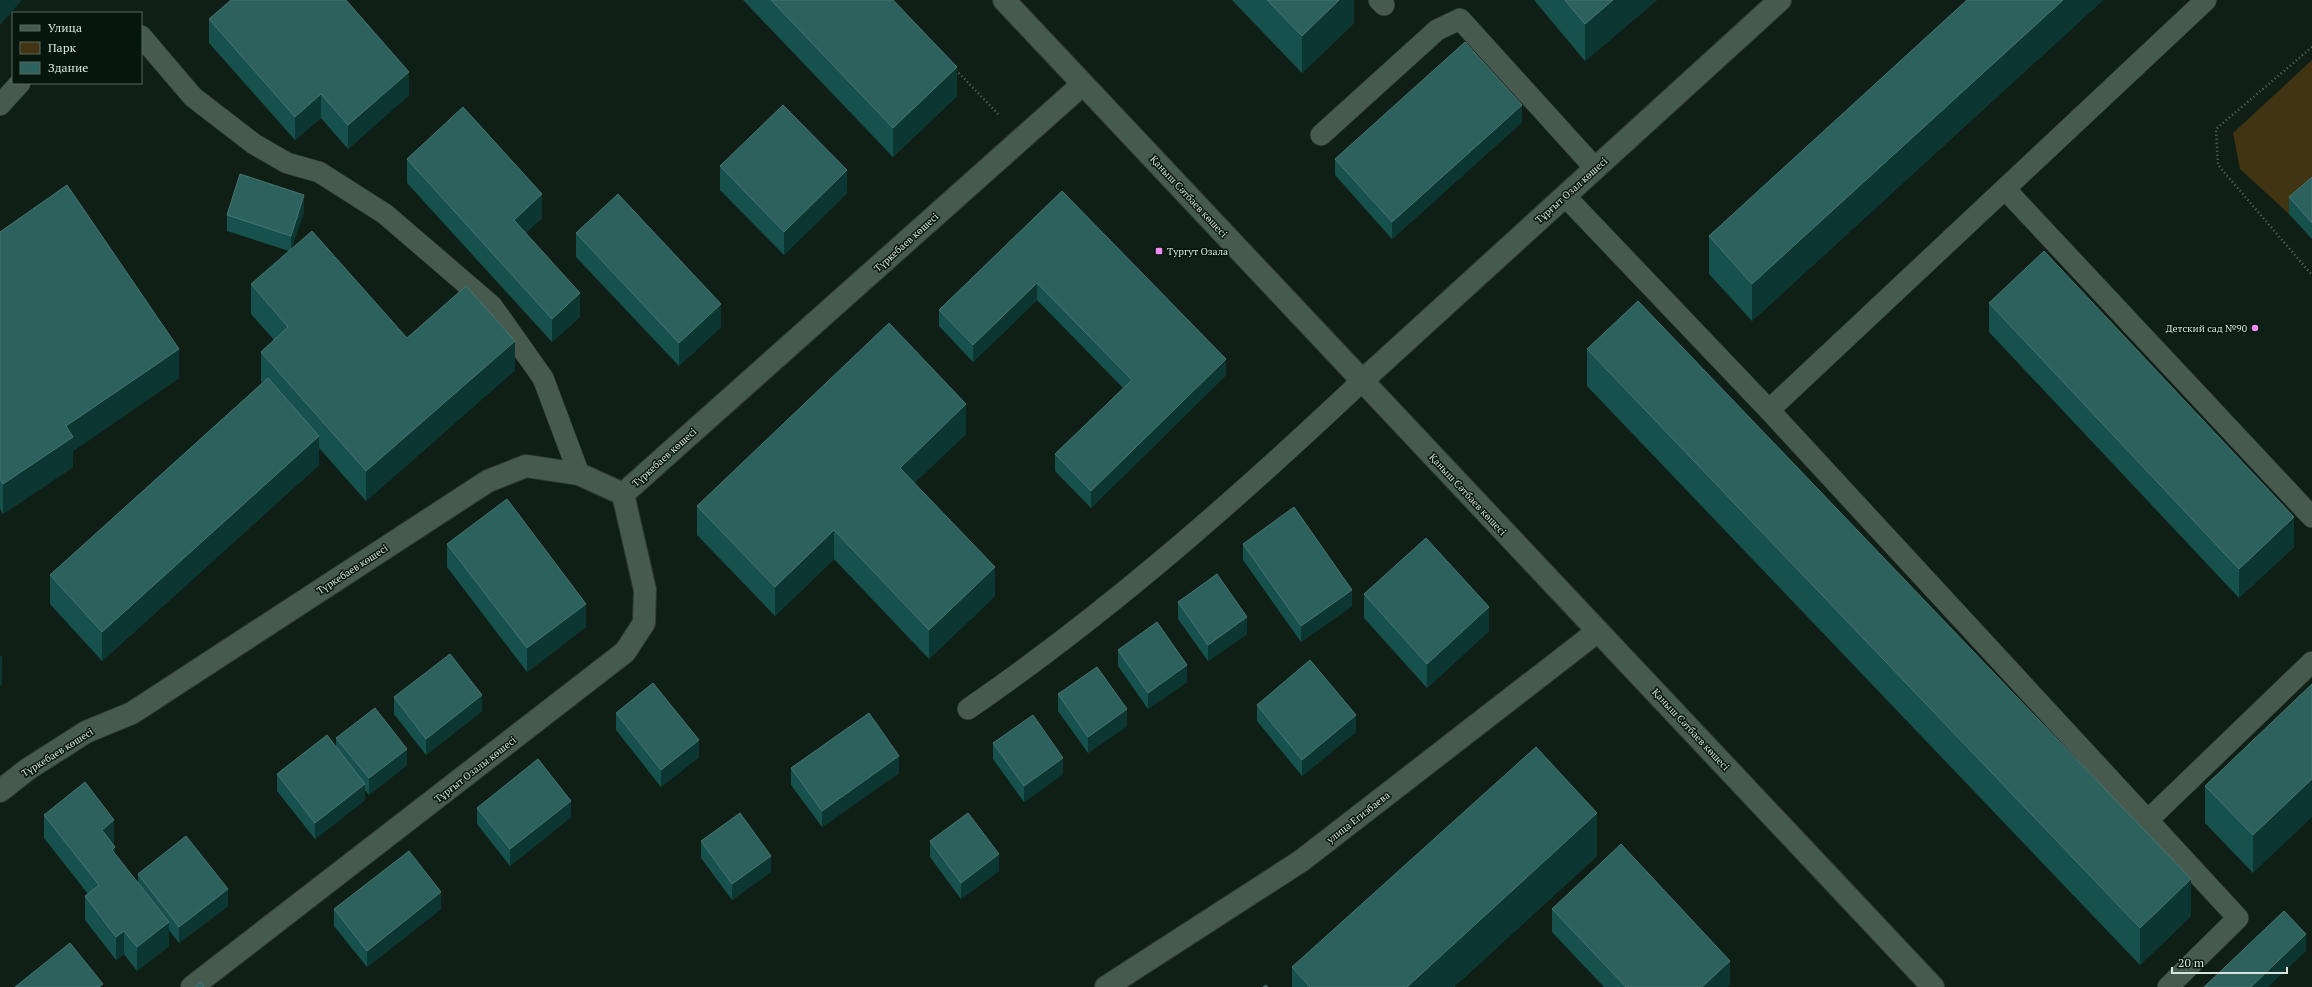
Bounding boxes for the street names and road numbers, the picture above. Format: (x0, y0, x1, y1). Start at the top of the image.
street label: Қаныш Сәтбаев көшесі (1147, 153, 1230, 240)
street label: Тұрғыт Озал көшесі (1533, 155, 1610, 226)
street label: Түркебаев көшесі (871, 210, 941, 275)
street label: Түркебаев көшесі (629, 425, 699, 490)
street label: Қаныш Сәтбаев көшесі (1426, 451, 1509, 538)
street label: Түркебаев көшесі (314, 542, 390, 597)
street label: Қаныш Сәтбаев көшесі (1649, 686, 1732, 773)
street label: Түркебаев көшесі (19, 725, 96, 780)
street label: Тұрғыт Озалы көшесі (432, 733, 519, 805)
street label: улица Егизбаева (1323, 789, 1393, 847)

